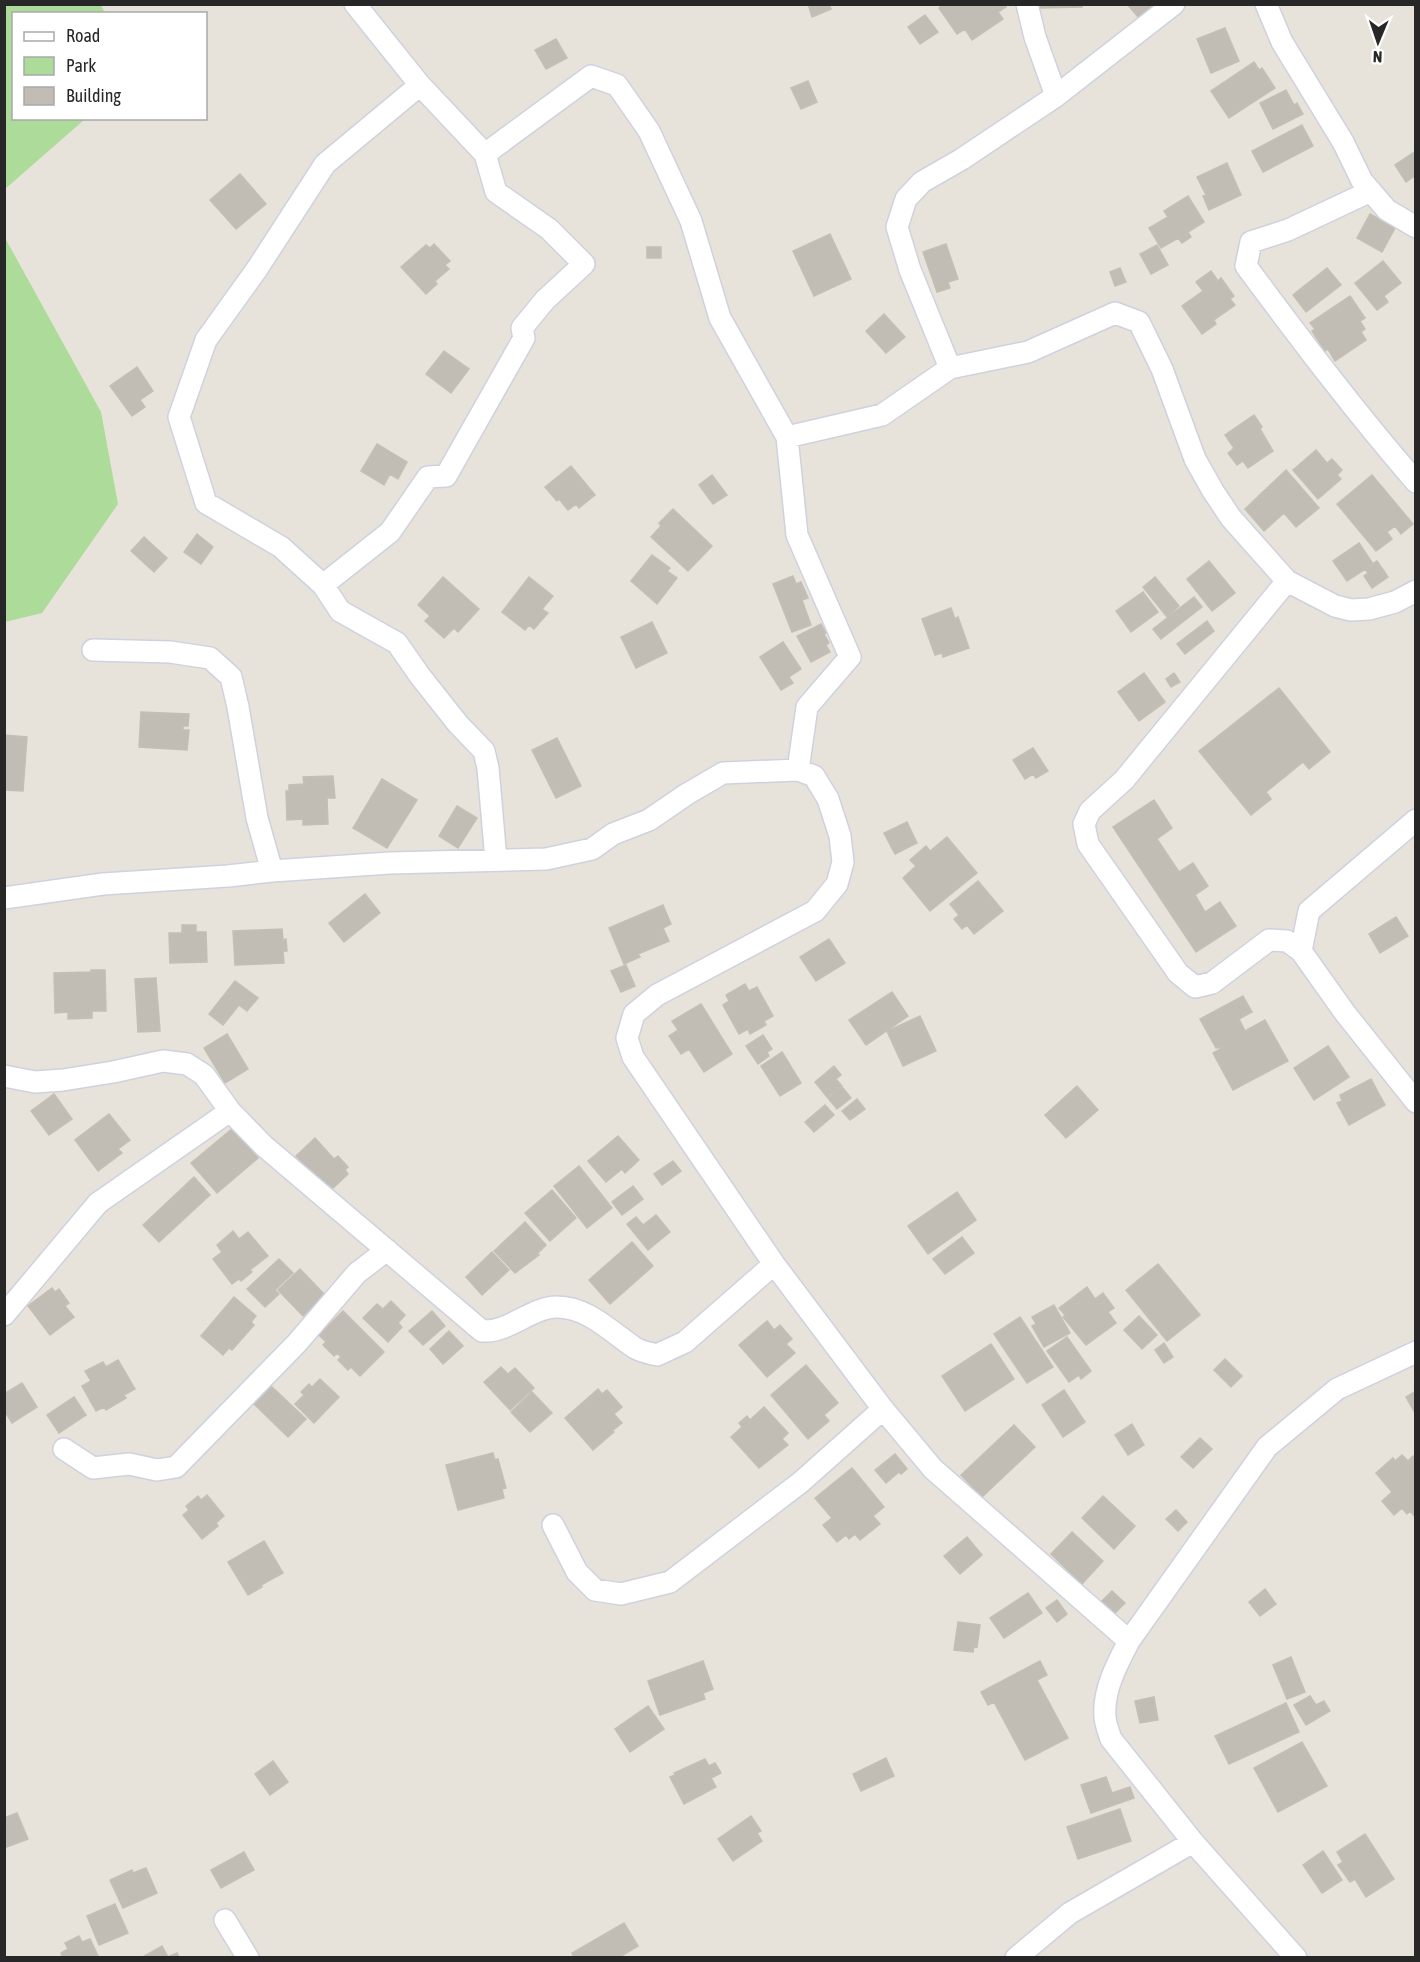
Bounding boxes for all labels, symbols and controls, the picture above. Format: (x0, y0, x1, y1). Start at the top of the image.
legend (12, 12, 207, 120)
north arrow (1348, 12, 1408, 72)
text: Road (66, 25, 100, 46)
text: N (1372, 48, 1383, 66)
text: Park (66, 55, 96, 76)
text: Building (66, 85, 121, 106)

